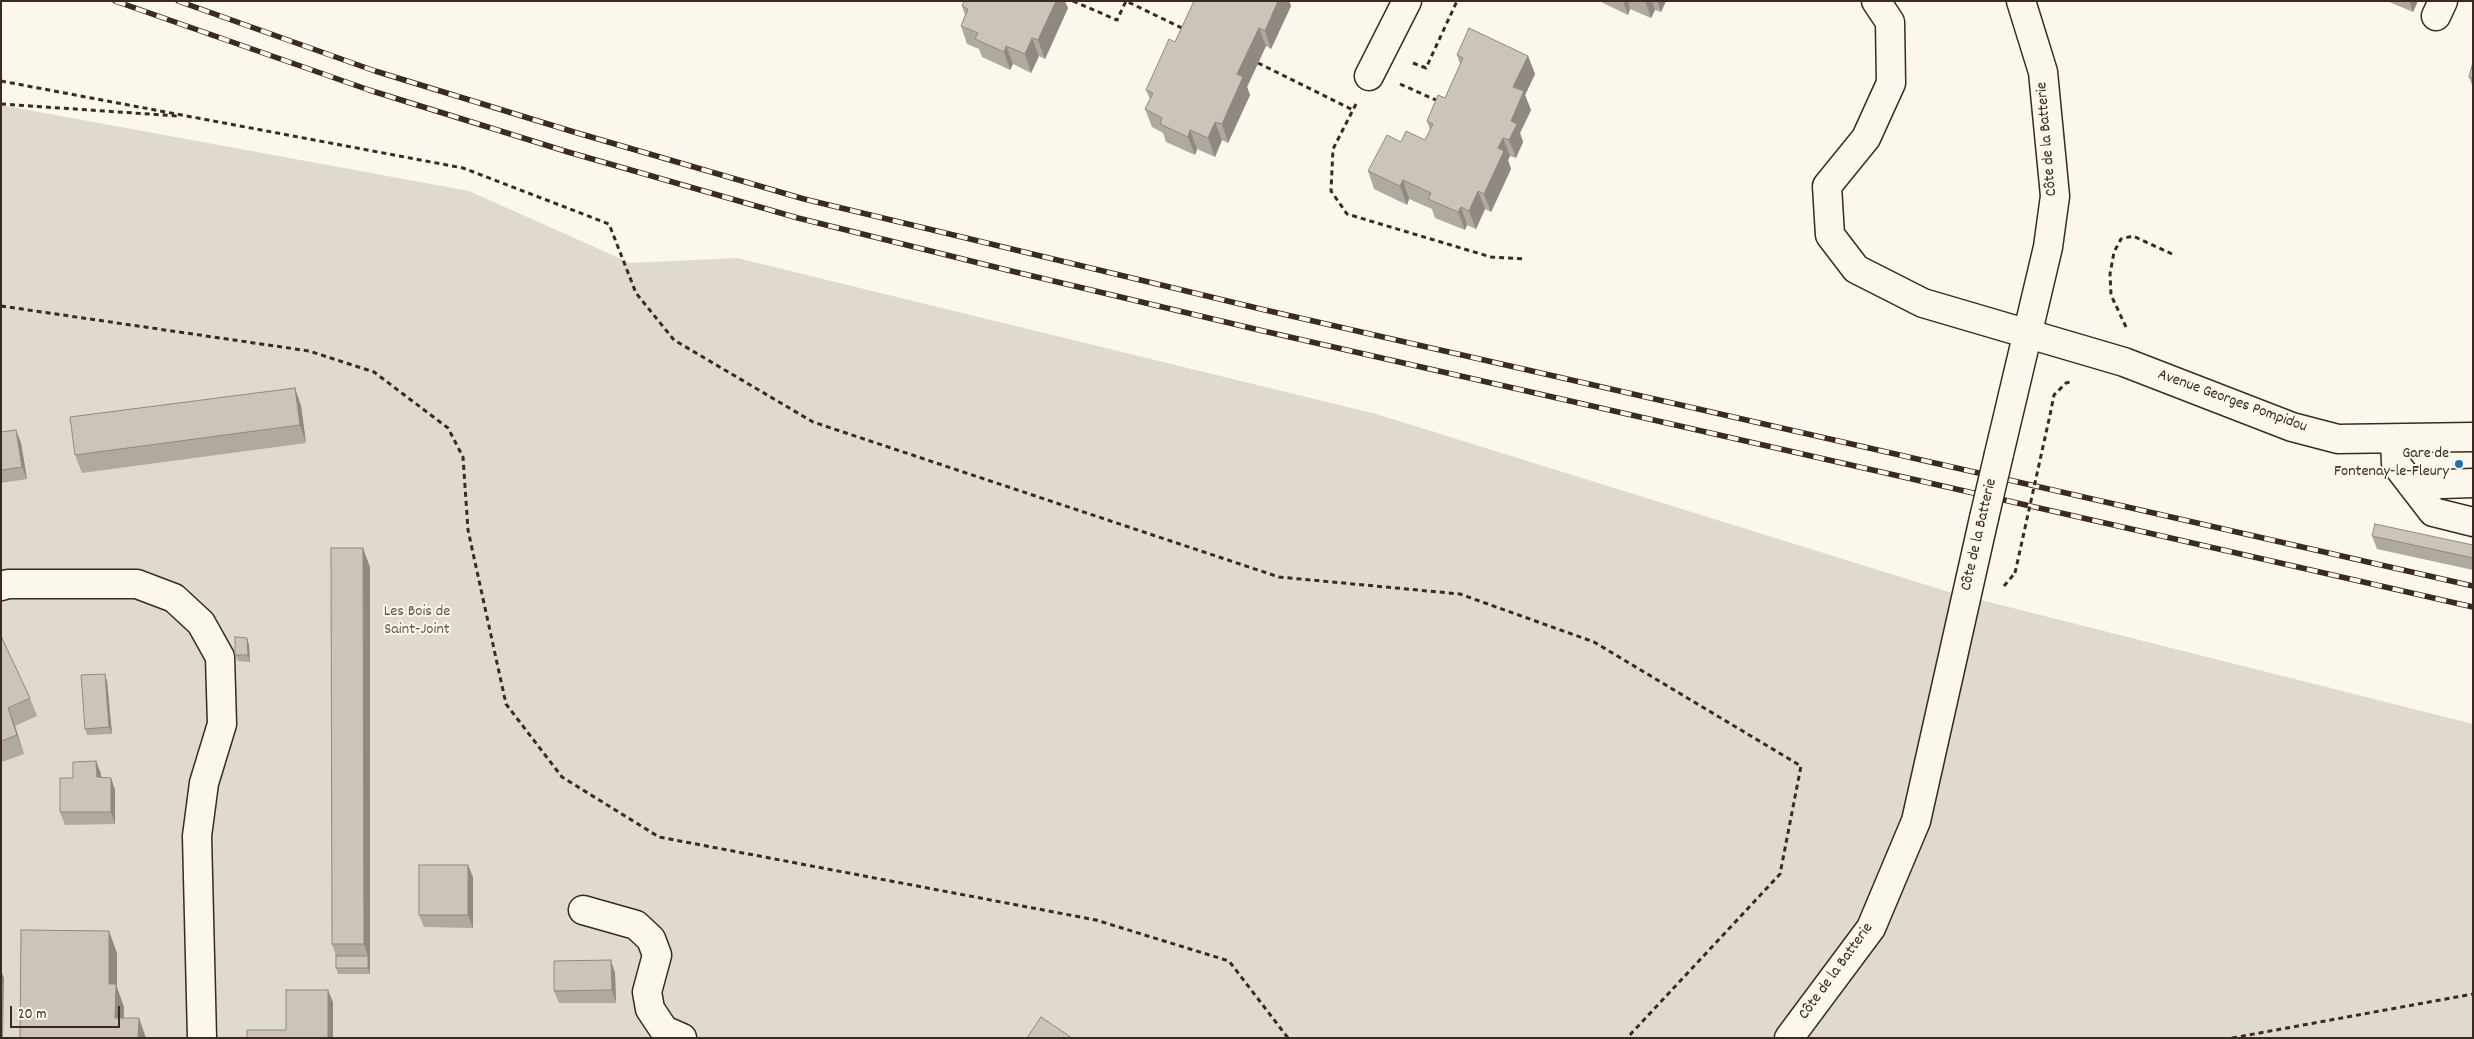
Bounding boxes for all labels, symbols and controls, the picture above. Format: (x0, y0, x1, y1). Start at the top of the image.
street label: Côte de la Batterie (2033, 81, 2063, 197)
street label: Avenue Georges Pompidou (2155, 366, 2309, 438)
place label: Gare de Fontenay-le-Fleury (2334, 445, 2449, 483)
marker: Gare de Fontenay-le-Fleury (2453, 458, 2465, 470)
street label: Côte de la Batterie (1958, 477, 2002, 593)
park label: Les Bois de Saint-Joint (384, 603, 450, 641)
street label: Côte de la Batterie (1796, 920, 1878, 1024)
scale bar (12, 996, 122, 1028)
text: 20 m (18, 1004, 46, 1026)

